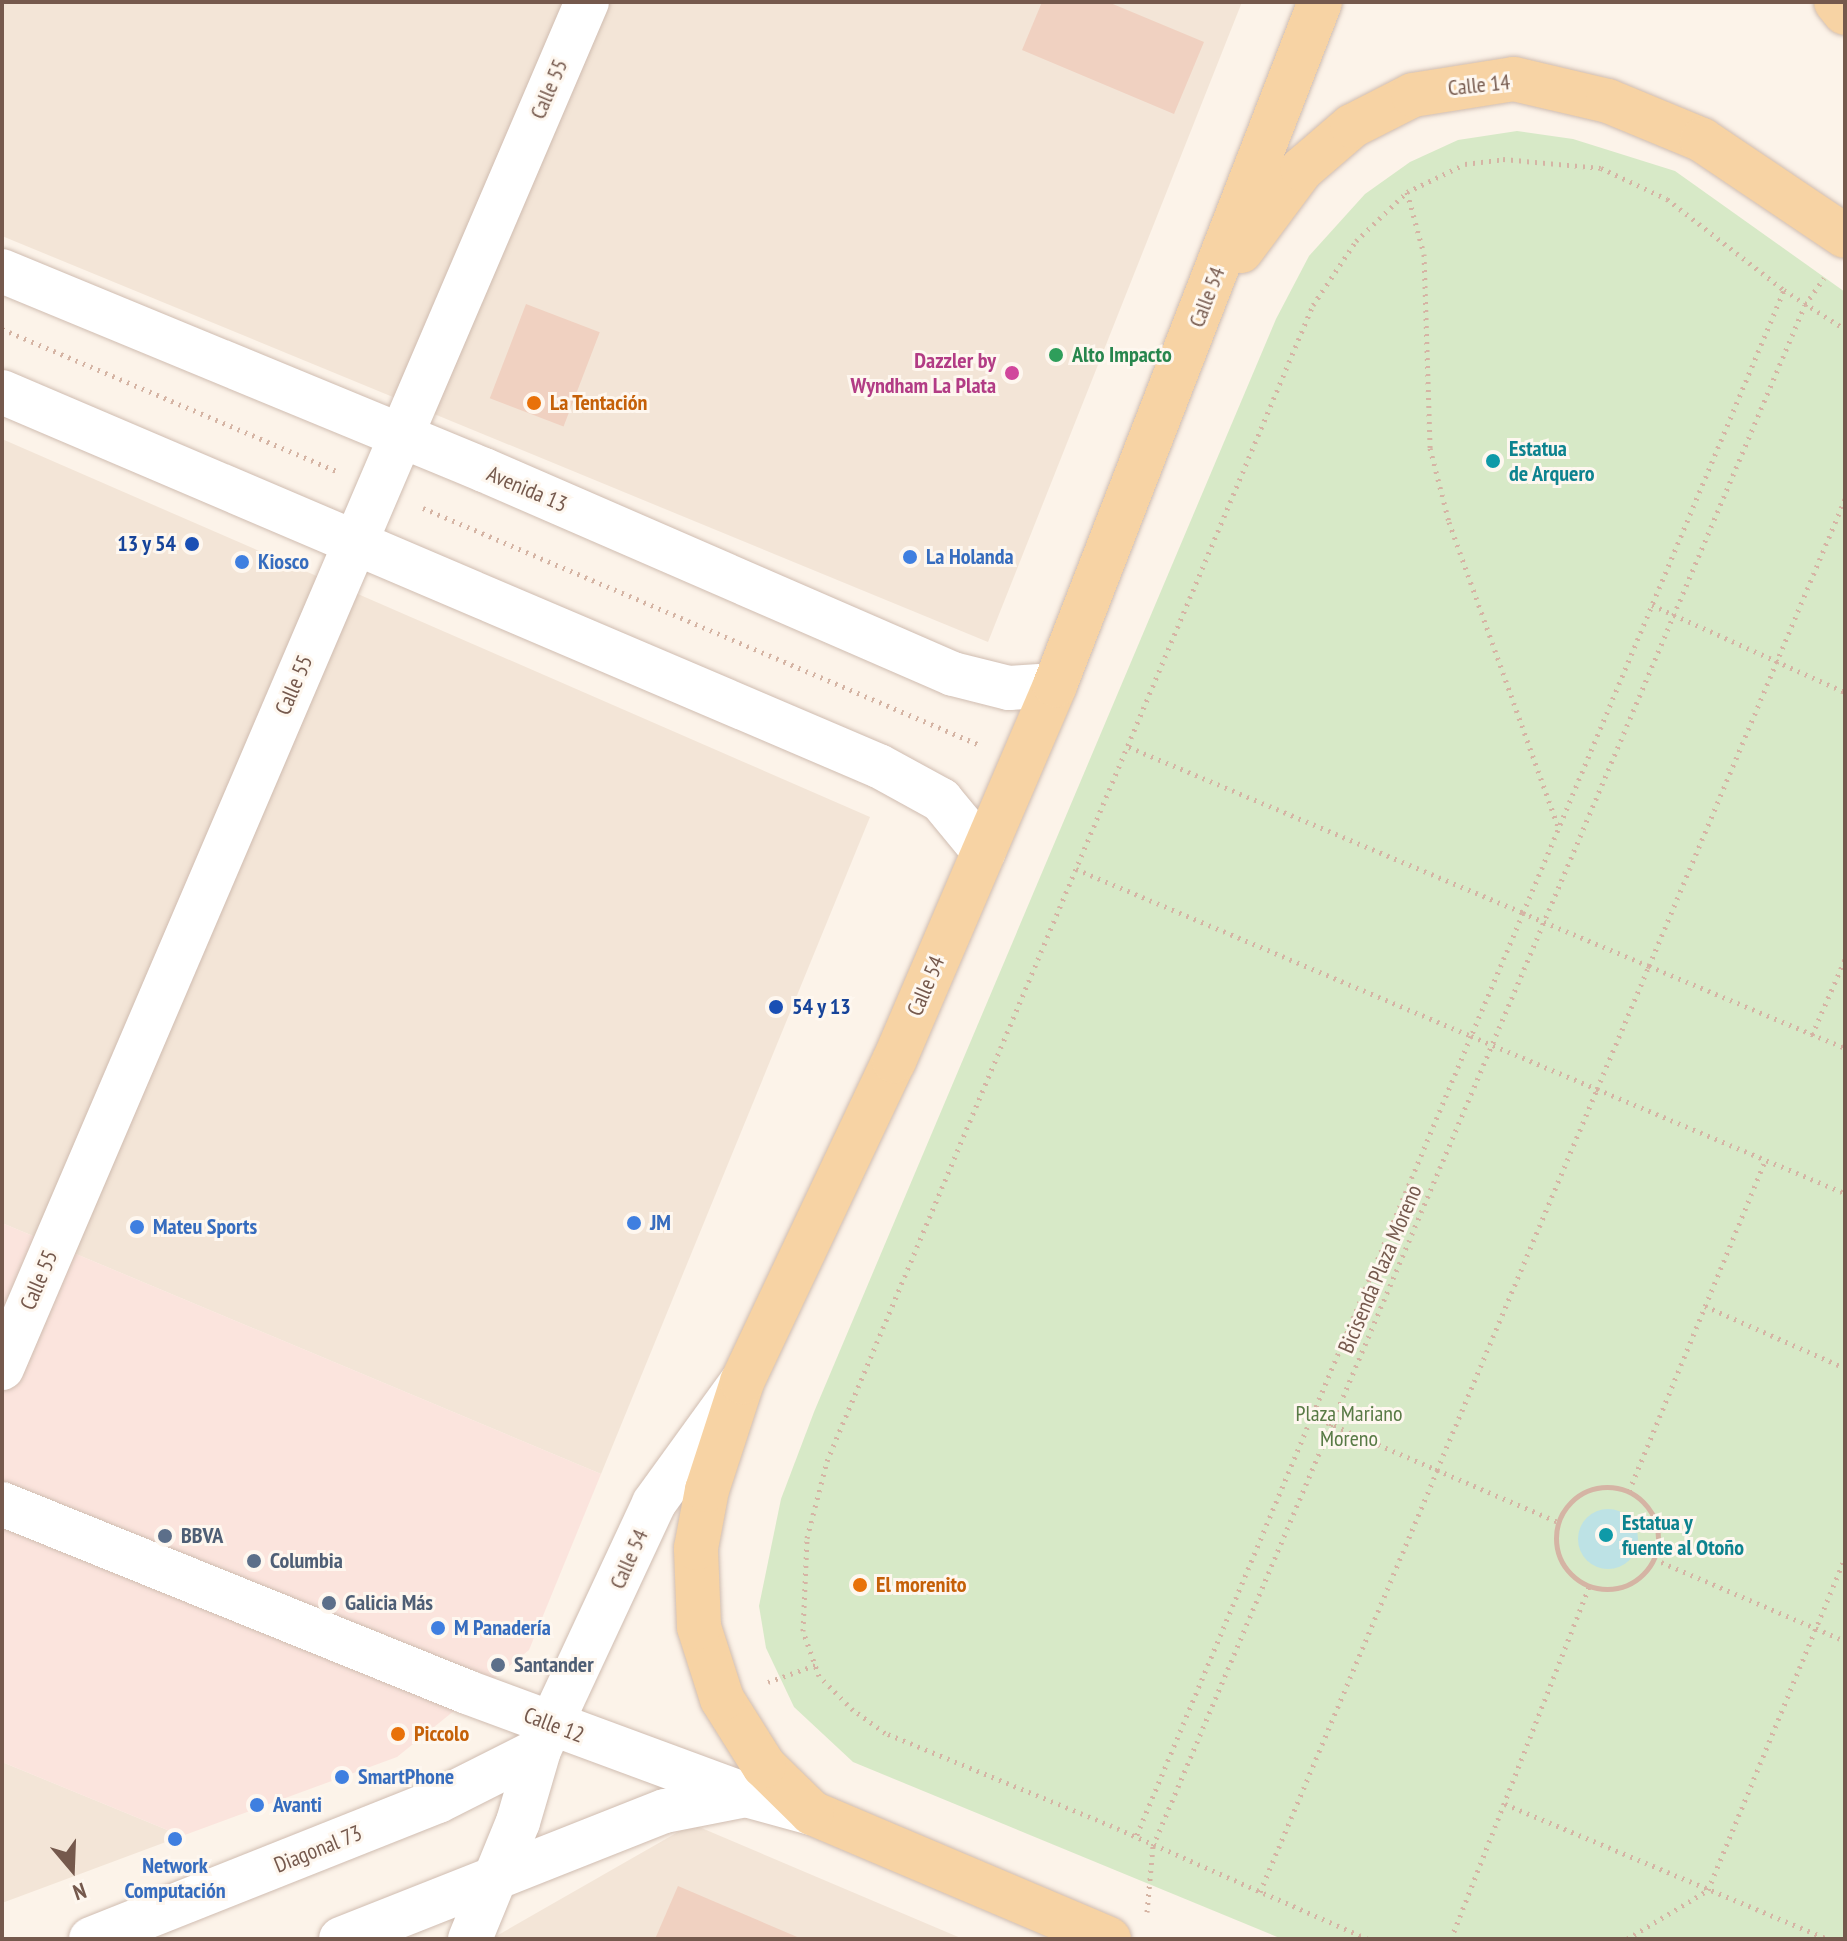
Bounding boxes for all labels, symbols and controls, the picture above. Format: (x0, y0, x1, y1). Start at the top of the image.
street label: Calle 55 (525, 55, 573, 123)
street label: Calle 14 (1447, 69, 1511, 101)
street label: Calle 54 (1183, 263, 1231, 331)
place label: Alto Impacto (1072, 342, 1172, 368)
marker: Alto Impacto (1047, 346, 1065, 364)
place label: Dazzler by Wyndham La Plata (850, 347, 996, 398)
marker: Dazzler by Wyndham La Plata (1003, 364, 1021, 382)
place label: La Tentación (550, 390, 648, 416)
marker: La Tentación (525, 394, 543, 412)
place label: Estatua de Arquero (1509, 435, 1595, 486)
marker: Estatua de Arquero (1484, 452, 1502, 470)
street label: Avenida 13 (483, 460, 571, 518)
place label: 13 y 54 (116, 531, 176, 557)
marker: 13 y 54 (183, 535, 201, 553)
place label: La Holanda (926, 544, 1014, 570)
marker: La Holanda (901, 548, 919, 566)
place label: Kiosco (258, 549, 309, 575)
marker: Kiosco (233, 553, 251, 571)
street label: Calle 55 (270, 651, 318, 719)
street label: Calle 54 (902, 952, 950, 1020)
place label: 54 y 13 (792, 994, 852, 1020)
marker: 54 y 13 (767, 998, 785, 1016)
street label: Bicisenda Plaza Moreno (1333, 1181, 1427, 1357)
place label: JM (650, 1210, 671, 1236)
place label: Mateu Sports (153, 1214, 257, 1240)
marker: JM (625, 1214, 643, 1232)
marker: Mateu Sports (128, 1218, 146, 1236)
street label: Calle 55 (15, 1246, 63, 1314)
park label: Plaza Mariano Moreno (1296, 1400, 1402, 1452)
place label: Estatua y fuente al Otoño (1622, 1509, 1744, 1560)
place label: BBVA (181, 1523, 223, 1549)
street label: Calle 54 (604, 1525, 654, 1593)
marker: Estatua y fuente al Otoño (1597, 1526, 1615, 1544)
marker: BBVA (156, 1527, 174, 1545)
place label: Columbia (270, 1548, 343, 1574)
marker: Columbia (245, 1552, 263, 1570)
place label: El morenito (876, 1572, 967, 1598)
marker: El morenito (851, 1576, 869, 1594)
place label: Galicia Más (345, 1590, 433, 1616)
marker: Galicia Más (320, 1594, 338, 1612)
place label: M Panadería (454, 1615, 551, 1641)
marker: M Panadería (429, 1619, 447, 1637)
place label: Santander (514, 1652, 594, 1678)
marker: Santander (489, 1656, 507, 1674)
street label: Calle 12 (520, 1701, 588, 1749)
place label: Piccolo (414, 1721, 469, 1747)
marker: Piccolo (389, 1725, 407, 1743)
place label: SmartPhone (358, 1764, 454, 1790)
marker: SmartPhone (333, 1768, 351, 1786)
place label: Avanti (273, 1792, 322, 1818)
marker: Avanti (248, 1796, 266, 1814)
street label: Diagonal 73 (270, 1819, 366, 1879)
north arrow (32, 1829, 112, 1909)
marker: Network Computación (166, 1830, 184, 1848)
place label: Network Computación (124, 1852, 226, 1904)
text: N (70, 1877, 90, 1907)

